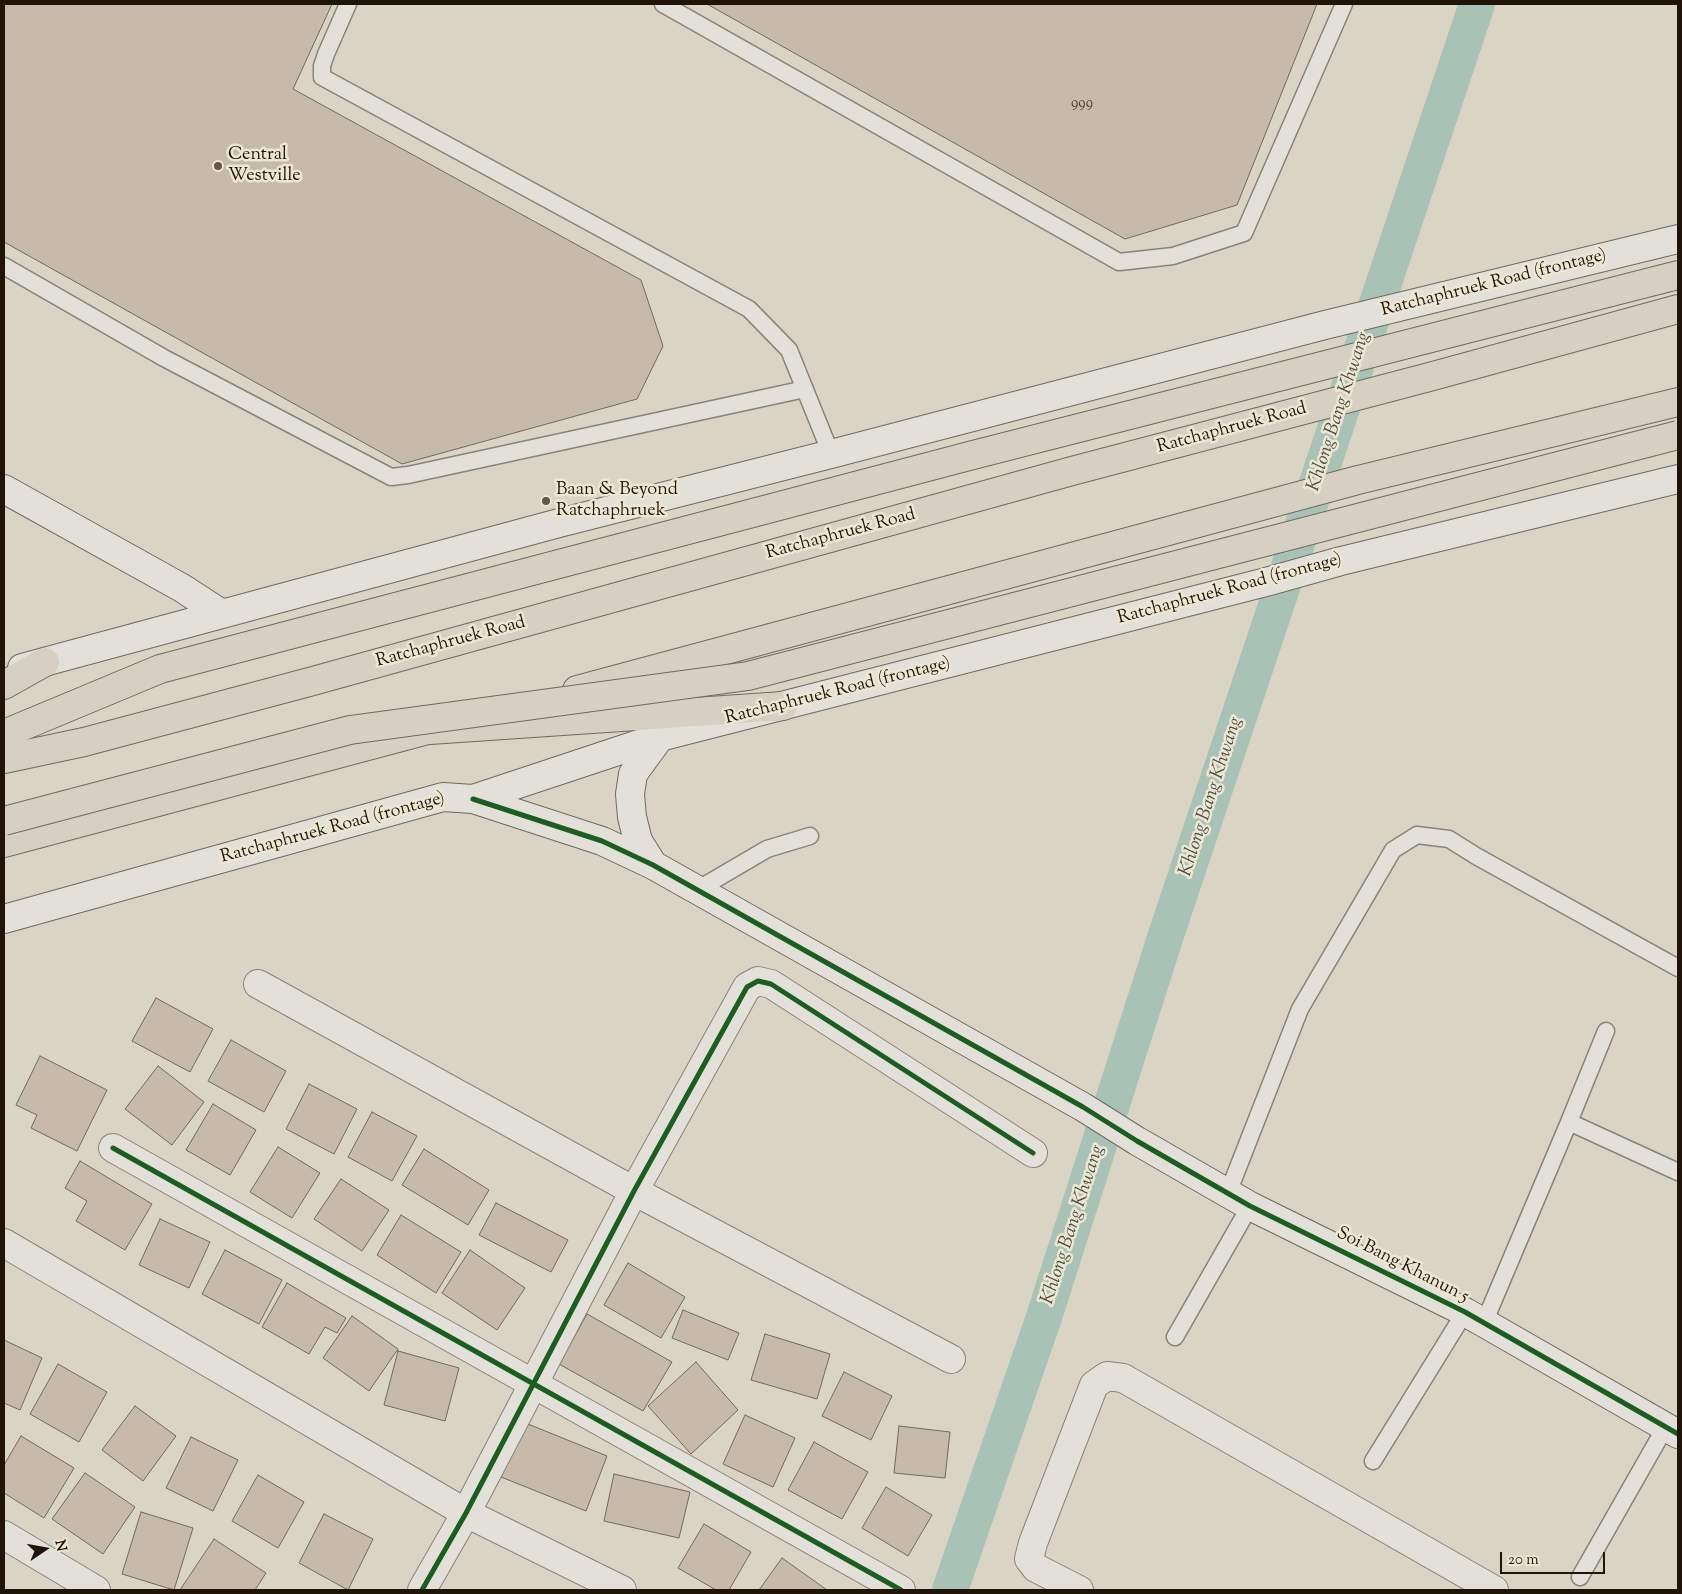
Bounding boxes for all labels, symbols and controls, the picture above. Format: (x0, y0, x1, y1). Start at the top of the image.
house number: 999 (1071, 95, 1093, 113)
place label: Central Westville (228, 145, 301, 188)
marker: Central Westville (212, 160, 224, 172)
street label: Ratchaphruek Road (frontage) (1379, 246, 1609, 322)
water label: Khlong Bang Khwang (1303, 329, 1377, 495)
street label: Ratchaphruek Road (1155, 399, 1309, 459)
place label: Baan & Beyond Ratchaphruek (556, 480, 678, 522)
marker: Baan & Beyond Ratchaphruek (540, 495, 552, 507)
street label: Ratchaphruek Road (764, 505, 918, 565)
street label: Ratchaphruek Road (frontage) (1116, 550, 1344, 630)
street label: Ratchaphruek Road (374, 613, 528, 673)
street label: Ratchaphruek Road (frontage) (723, 654, 953, 730)
water label: Khlong Bang Khwang (1175, 714, 1249, 880)
street label: Ratchaphruek Road (frontage) (219, 789, 447, 869)
water label: Khlong Bang Khwang (1037, 1142, 1111, 1308)
street label: Soi Bang Khanun 5 (1332, 1223, 1472, 1309)
north arrow (20, 1524, 70, 1574)
text: N (49, 1538, 71, 1553)
scale bar (1502, 1542, 1607, 1574)
text: 20 m (1508, 1550, 1539, 1571)

